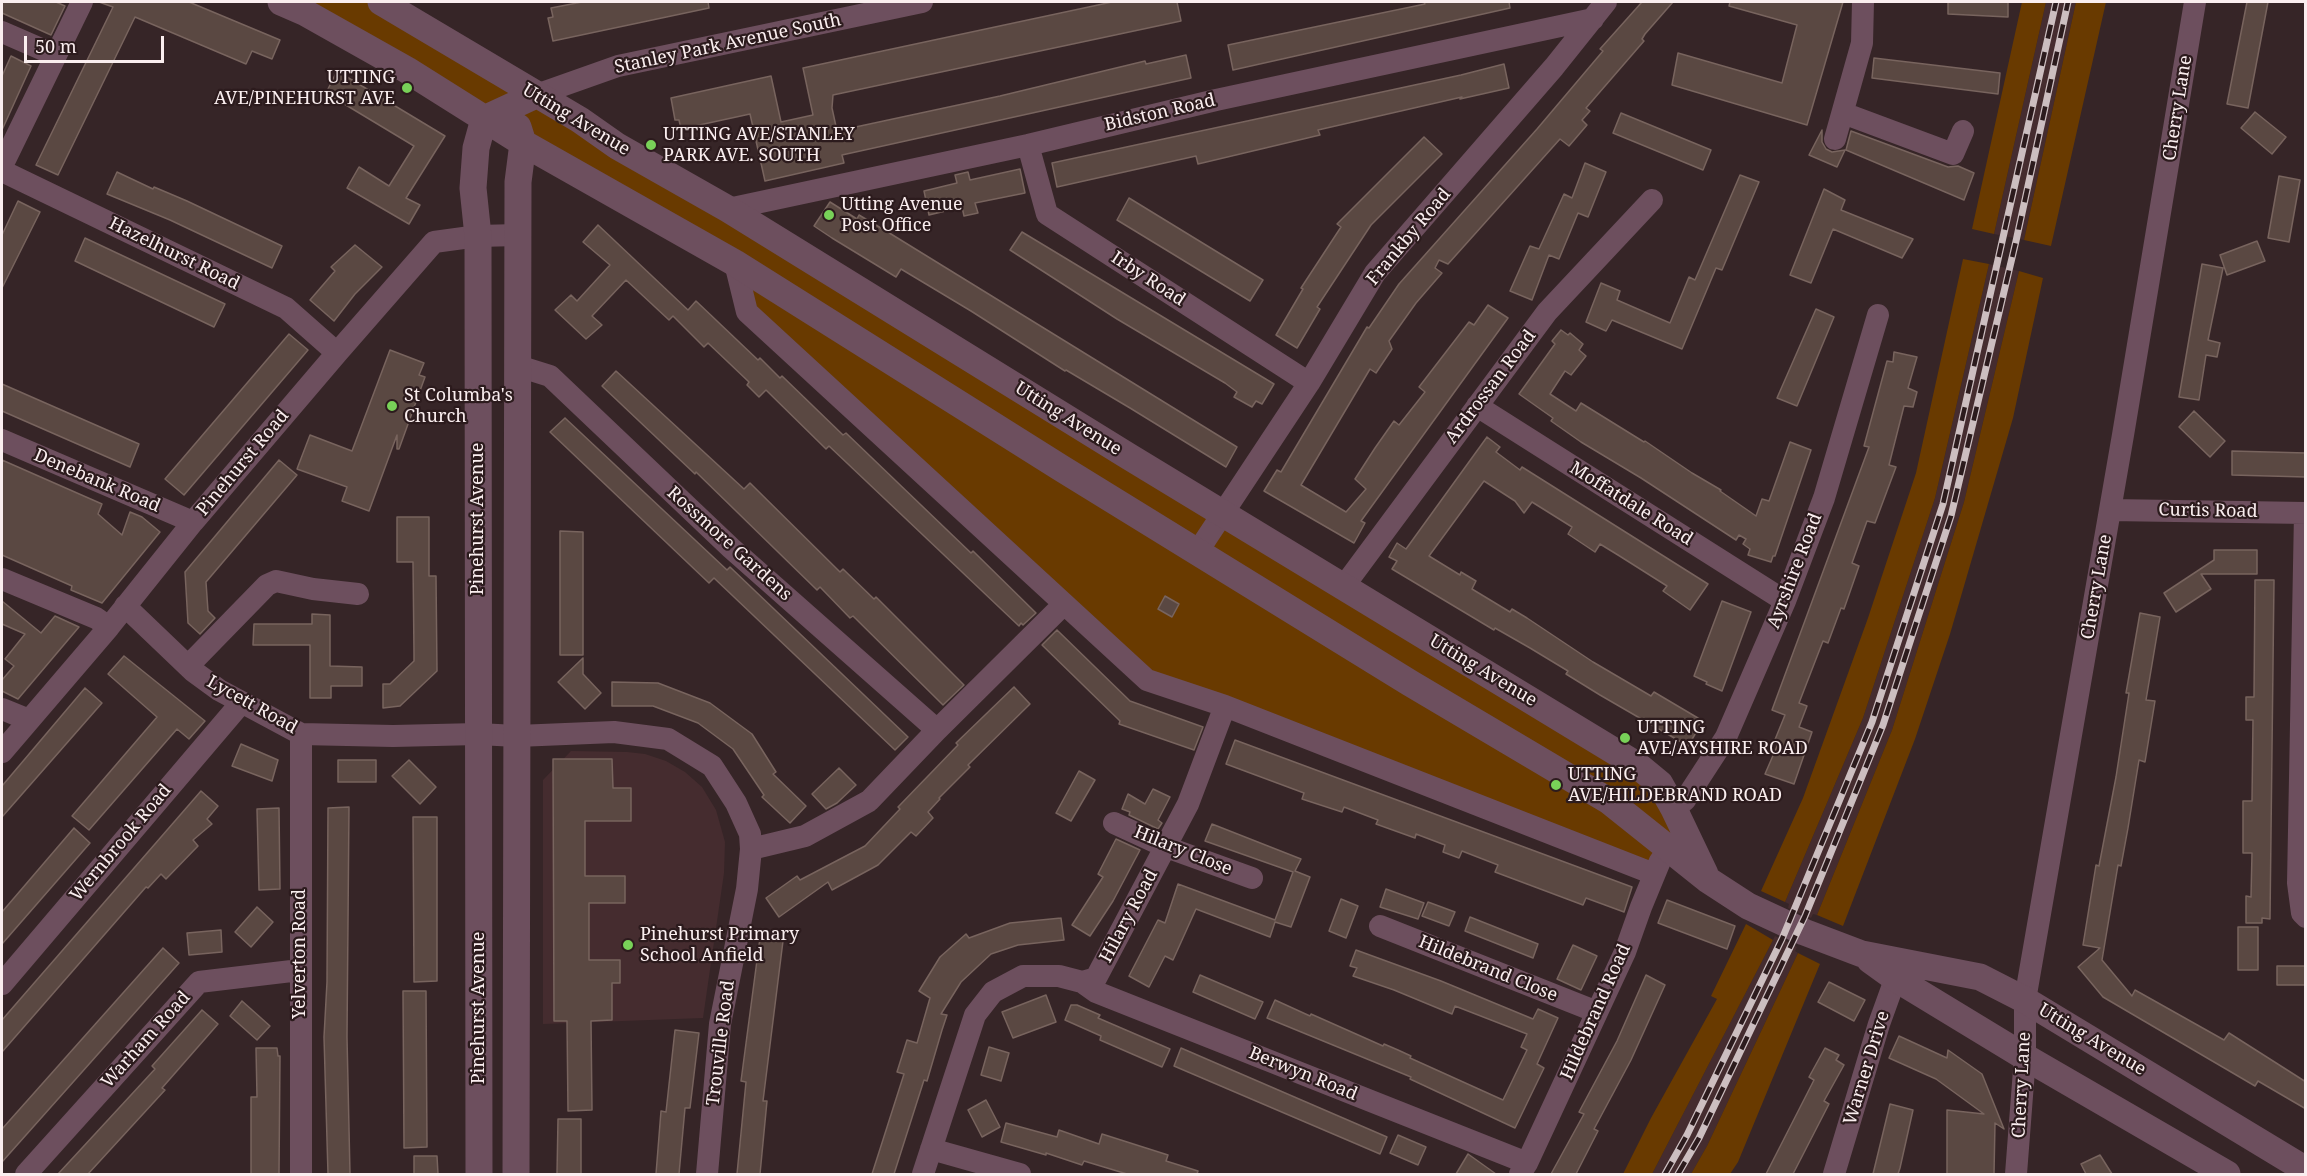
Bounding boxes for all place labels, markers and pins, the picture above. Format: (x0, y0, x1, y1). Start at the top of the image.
place label: UTTING AVE/PINEHURST AVE (214, 67, 395, 110)
marker: UTTING AVE/PINEHURST AVE (400, 81, 414, 95)
place label: UTTING AVE/STANLEY PARK AVE. SOUTH (663, 124, 855, 166)
marker: UTTING AVE/STANLEY PARK AVE. SOUTH (644, 138, 658, 152)
place label: Utting Avenue Post Office (841, 194, 963, 236)
marker: Utting Avenue Post Office (822, 208, 836, 222)
place label: St Columba's Church (404, 385, 513, 428)
marker: St Columba's Church (385, 399, 399, 413)
place label: UTTING AVE/AYSHIRE ROAD (1637, 717, 1808, 760)
marker: UTTING AVE/AYSHIRE ROAD (1618, 731, 1632, 745)
place label: UTTING AVE/HILDEBRAND ROAD (1568, 764, 1782, 806)
marker: UTTING AVE/HILDEBRAND ROAD (1549, 778, 1563, 792)
place label: Pinehurst Primary School Anfield (640, 924, 799, 966)
marker: Pinehurst Primary School Anfield (621, 938, 635, 952)

